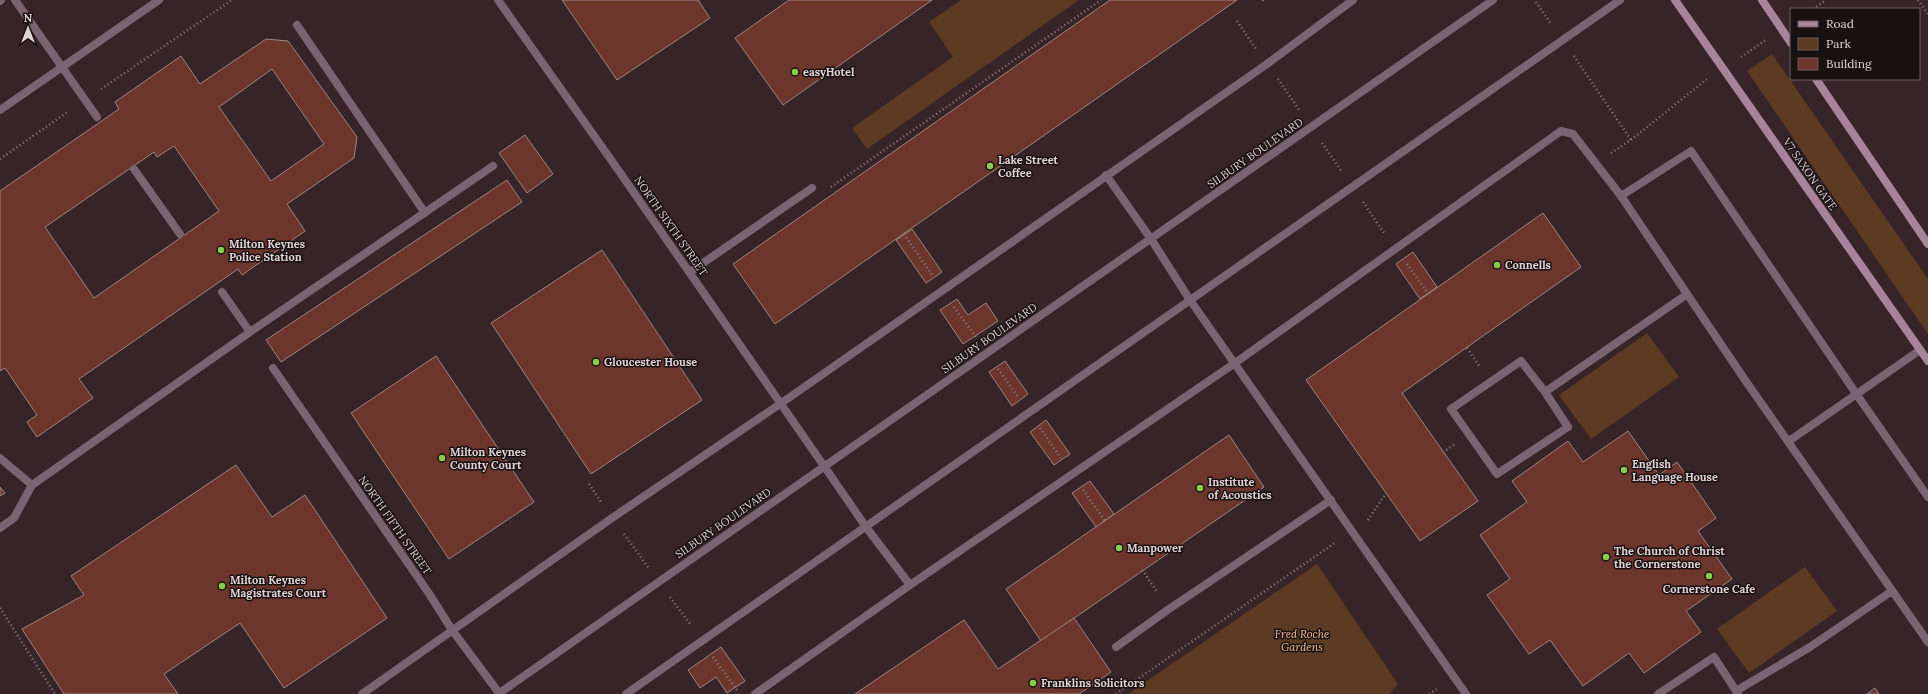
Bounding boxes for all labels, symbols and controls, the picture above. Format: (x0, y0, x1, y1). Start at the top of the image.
north arrow (8, 8, 48, 48)
legend (1790, 8, 1920, 80)
text: N (24, 11, 33, 25)
text: Road (1826, 16, 1854, 31)
text: Park (1826, 36, 1852, 51)
text: Building (1826, 56, 1872, 71)
place label: easyHotel (803, 65, 855, 79)
marker: easyHotel (790, 67, 800, 77)
street label: SILBURY BOULEVARD (1204, 115, 1306, 191)
street label: V7 SAXON GATE (1779, 134, 1840, 213)
place label: Lake Street Coffee (998, 153, 1059, 180)
marker: Lake Street Coffee (985, 161, 995, 171)
street label: NORTH SIXTH STREET (631, 173, 711, 279)
place label: Milton Keynes Police Station (229, 237, 305, 264)
marker: Milton Keynes Police Station (216, 245, 226, 255)
place label: Connells (1505, 258, 1551, 272)
marker: Connells (1492, 260, 1502, 270)
street label: SILBURY BOULEVARD (938, 300, 1040, 376)
place label: Gloucester House (604, 355, 697, 369)
marker: Gloucester House (591, 357, 601, 367)
place label: Milton Keynes County Court (450, 445, 526, 472)
marker: Milton Keynes County Court (437, 453, 447, 463)
place label: English Language House (1632, 457, 1718, 484)
marker: English Language House (1619, 465, 1629, 475)
street label: NORTH FIFTH STREET (356, 473, 434, 577)
place label: Institute of Acoustics (1208, 475, 1272, 502)
marker: Institute of Acoustics (1195, 483, 1205, 493)
street label: SILBURY BOULEVARD (672, 485, 774, 561)
place label: Manpower (1127, 541, 1184, 555)
marker: Manpower (1114, 543, 1124, 553)
place label: The Church of Christ the Cornerstone (1614, 544, 1725, 571)
marker: The Church of Christ the Cornerstone (1601, 552, 1611, 562)
marker: Cornerstone Cafe (1704, 571, 1714, 581)
place label: Milton Keynes Magistrates Court (230, 573, 327, 600)
marker: Milton Keynes Magistrates Court (217, 581, 227, 591)
place label: Cornerstone Cafe (1663, 582, 1755, 596)
park label: Fred Roche Gardens (1275, 627, 1329, 654)
place label: Franklins Solicitors (1041, 676, 1144, 690)
marker: Franklins Solicitors (1028, 678, 1038, 688)

